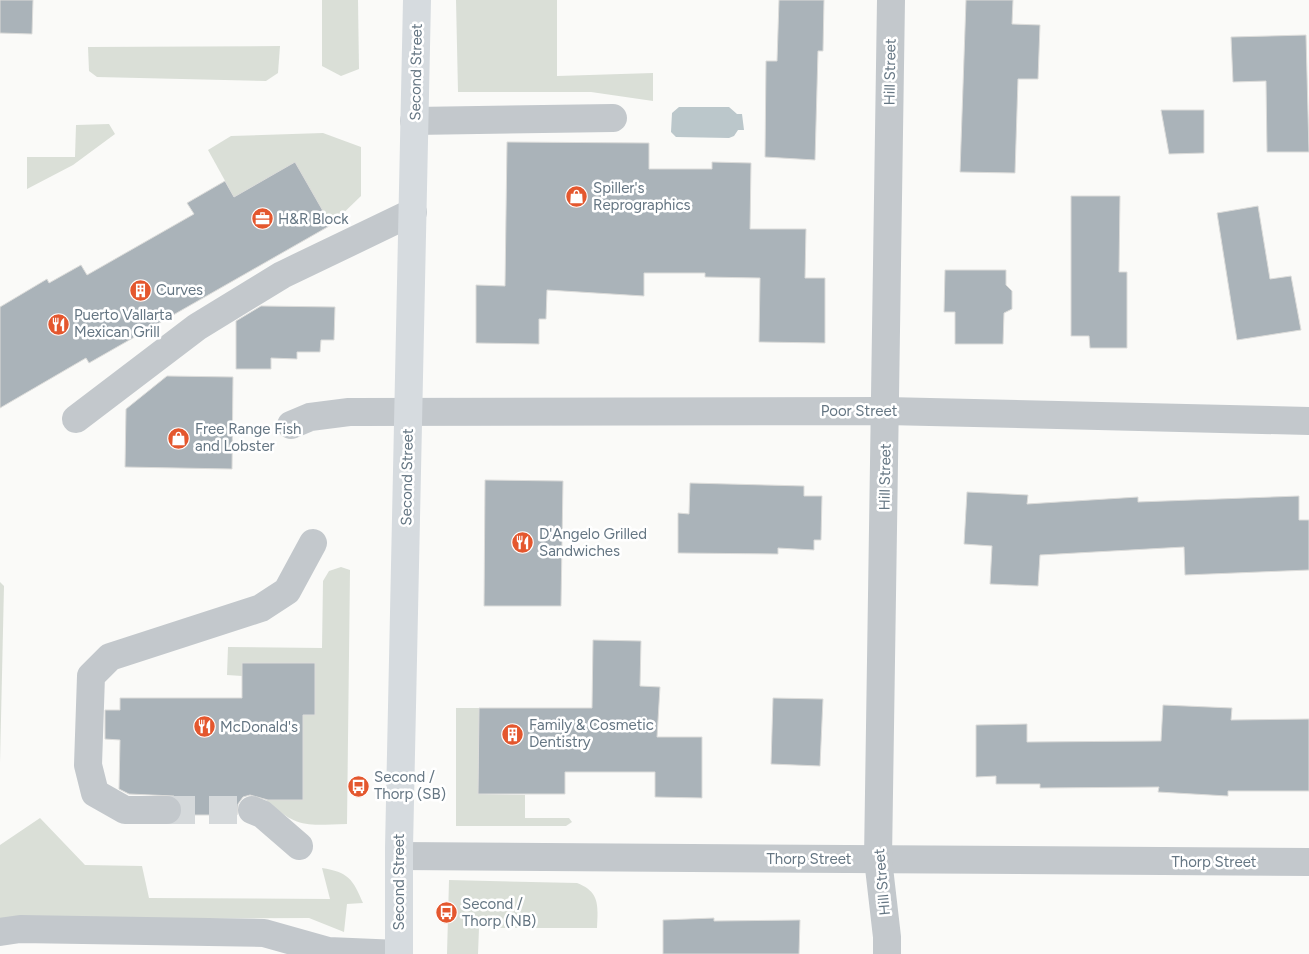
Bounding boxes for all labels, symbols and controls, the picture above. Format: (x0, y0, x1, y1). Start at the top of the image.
street label: Second Street (406, 23, 426, 121)
street label: Hill Street (880, 38, 900, 106)
place label: Spiller's Reprographics (593, 179, 691, 214)
shop icon: Spiller's Reprographics (565, 185, 589, 209)
office icon: H&R Block (250, 207, 274, 231)
place label: H&R Block (278, 210, 349, 228)
building icon: Curves (128, 278, 152, 302)
place label: Curves (156, 281, 203, 299)
place label: Puerto Vallarta Mexican Grill (74, 306, 172, 341)
restaurant icon: Puerto Vallarta Mexican Grill (46, 312, 70, 336)
street label: Poor Street (821, 402, 898, 420)
place label: Free Range Fish and Lobster (195, 420, 301, 455)
shop icon: Free Range Fish and Lobster (167, 426, 191, 450)
street label: Second Street (397, 428, 417, 526)
street label: Hill Street (875, 443, 895, 511)
place label: D'Angelo Grilled Sandwiches (539, 525, 647, 560)
restaurant icon: D'Angelo Grilled Sandwiches (511, 531, 535, 555)
restaurant icon: McDonald's (192, 715, 216, 739)
place label: Family & Cosmetic Dentistry (529, 716, 654, 751)
place label: McDonald's (220, 718, 298, 736)
building icon: Family & Cosmetic Dentistry (501, 722, 525, 746)
place label: Second / Thorp (SB) (374, 768, 446, 803)
bus stop icon: Second / Thorp (SB) (346, 774, 370, 798)
street label: Second Street (390, 833, 408, 931)
street label: Hill Street (870, 847, 894, 916)
street label: Thorp Street (767, 850, 852, 868)
street label: Thorp Street (1172, 853, 1257, 871)
place label: Second / Thorp (NB) (462, 895, 536, 930)
bus stop icon: Second / Thorp (NB) (434, 901, 458, 925)

